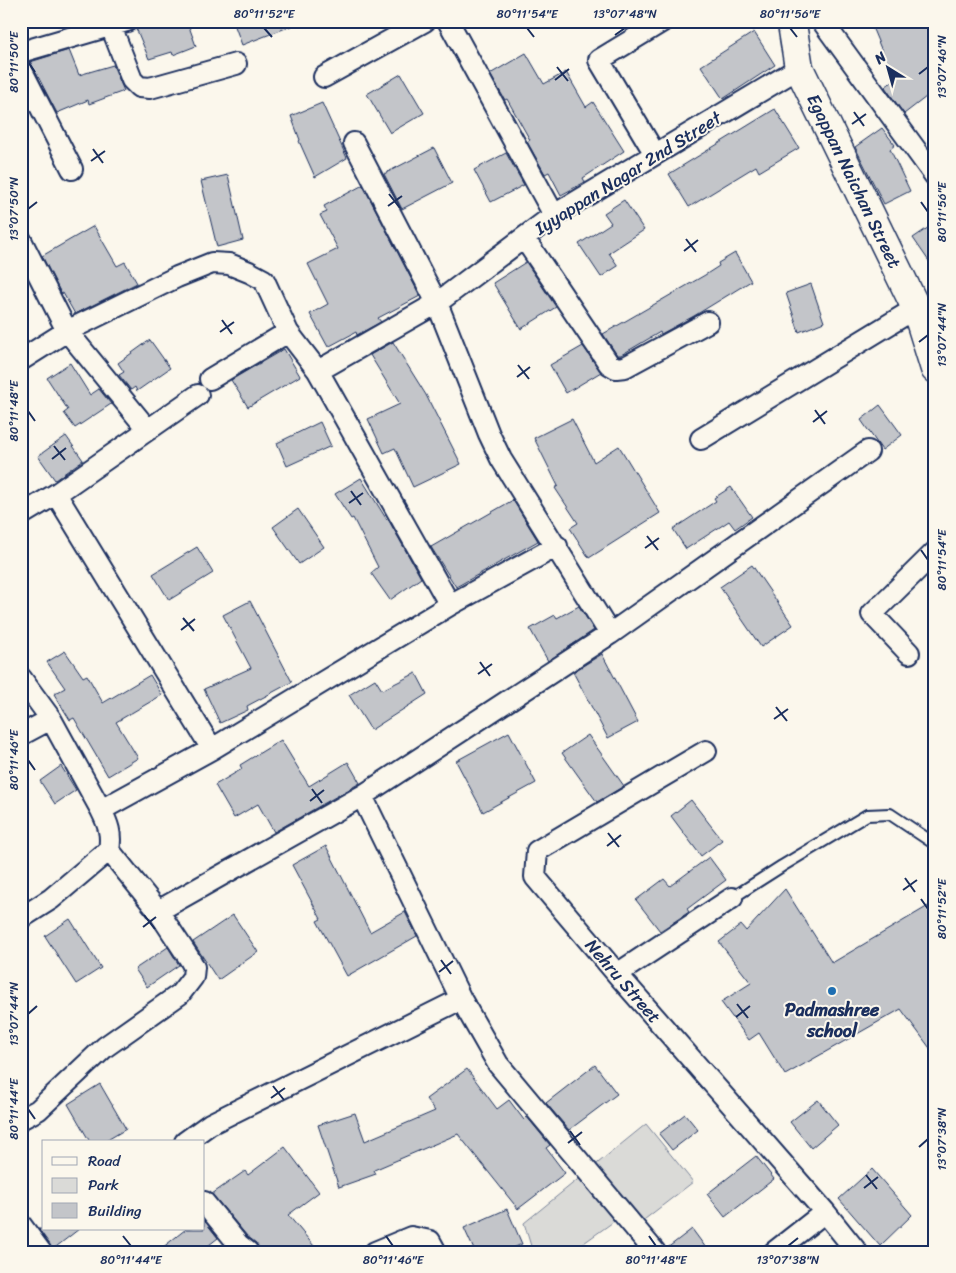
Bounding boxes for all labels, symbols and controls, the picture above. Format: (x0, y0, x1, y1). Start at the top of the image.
text: 80°11'52"E (234, 3, 296, 25)
text: 80°11'54"E (496, 3, 559, 25)
text: 13°07'48"N (593, 3, 658, 25)
text: 80°11'56"E (760, 3, 822, 25)
text: 80°11'50"E (3, 30, 25, 93)
text: 13°07'46"N (931, 35, 953, 99)
north arrow (864, 42, 914, 92)
text: N (868, 45, 892, 72)
street label: Egappan Naichan Street (798, 88, 910, 274)
street label: Iyyappan Nagar 2nd Street (527, 102, 729, 244)
text: 13°07'50"N (3, 176, 25, 241)
text: 80°11'56"E (931, 180, 953, 242)
text: 13°07'44"N (931, 302, 953, 367)
text: 80°11'48"E (3, 379, 25, 442)
text: 80°11'54"E (931, 528, 953, 591)
text: 80°11'46"E (3, 728, 25, 790)
text: 80°11'52"E (931, 877, 953, 939)
street label: Nehru Street (577, 931, 669, 1031)
text: 13°07'44"N (3, 981, 25, 1046)
marker: Padmashree school (826, 985, 838, 997)
place label: Padmashree school (785, 994, 880, 1047)
text: 80°11'44"E (3, 1077, 25, 1140)
text: 13°07'38"N (931, 1107, 953, 1170)
legend (42, 1140, 205, 1230)
text: Road (88, 1148, 121, 1174)
text: Park (88, 1172, 119, 1198)
text: Building (88, 1198, 142, 1224)
text: 80°11'44"E (100, 1249, 163, 1271)
text: 80°11'46"E (363, 1249, 425, 1271)
text: 80°11'48"E (625, 1249, 688, 1271)
text: 13°07'38"N (757, 1249, 820, 1271)

